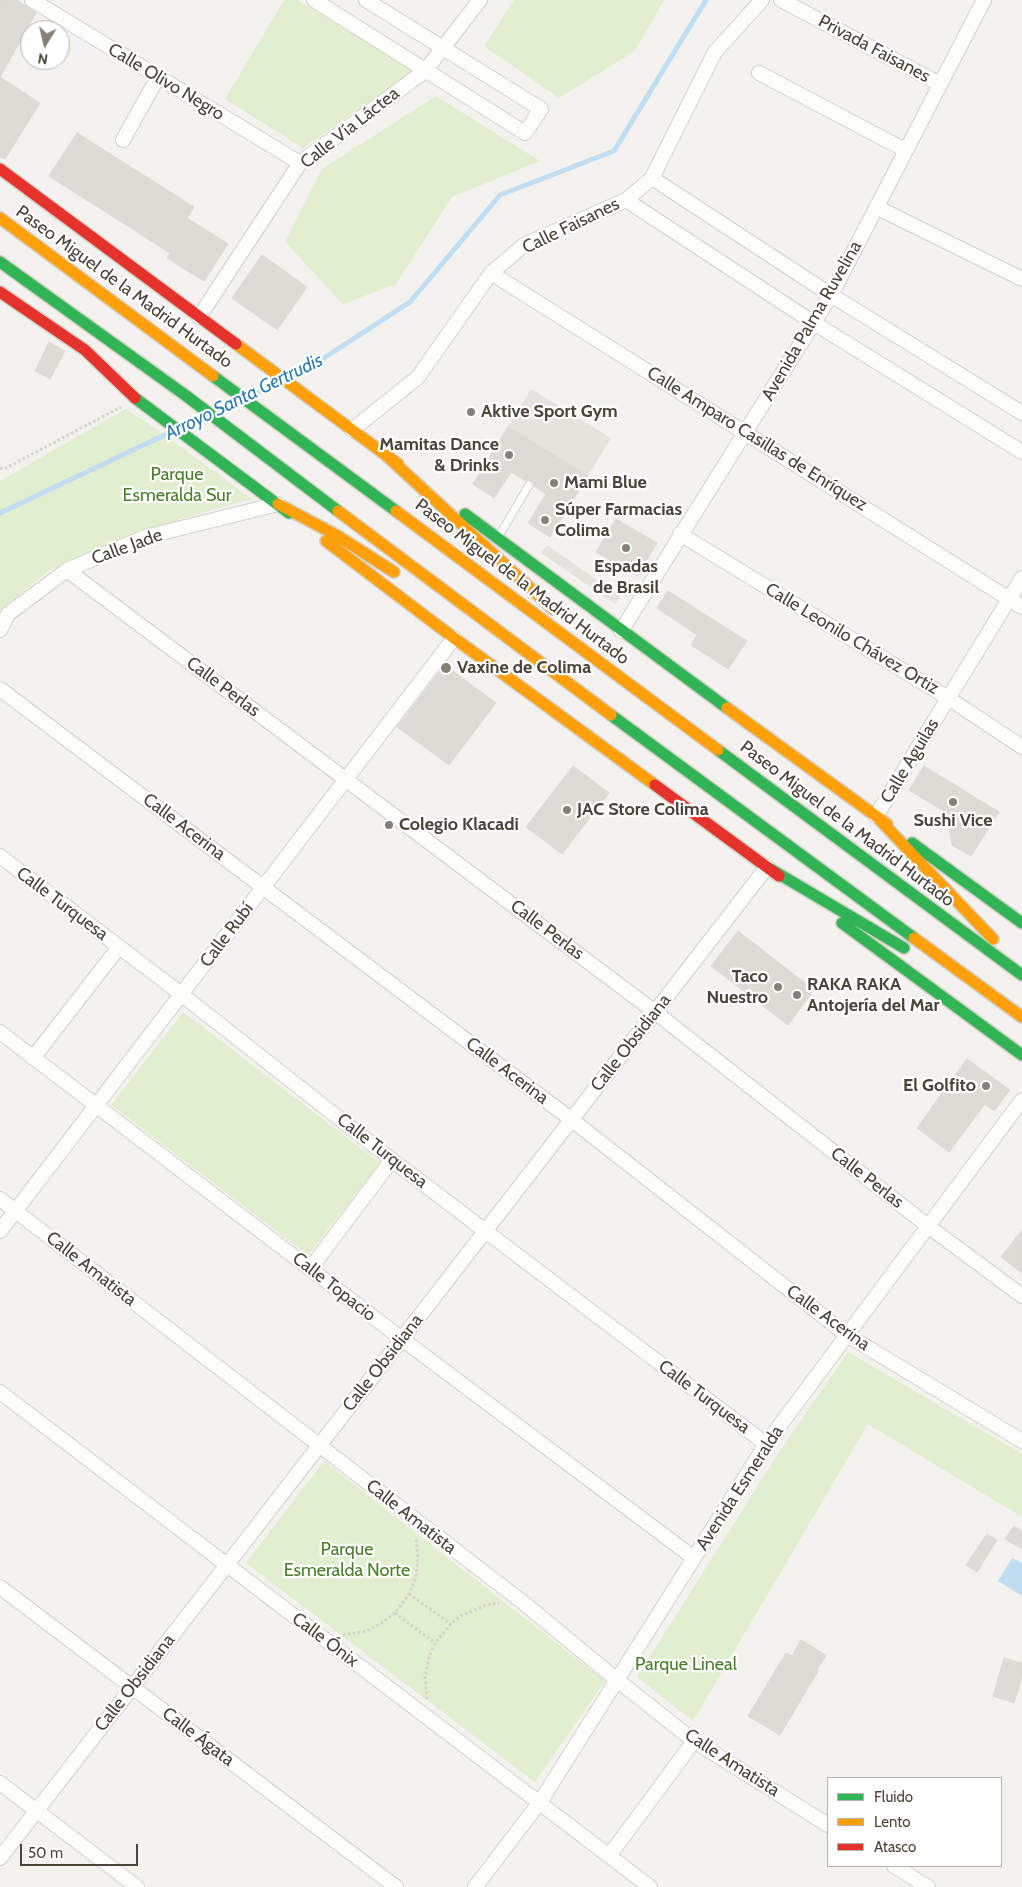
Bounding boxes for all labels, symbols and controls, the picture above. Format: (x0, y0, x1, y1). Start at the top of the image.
street label: Privada Faisanes (814, 11, 934, 87)
north arrow (20, 20, 70, 70)
street label: Calle Olivo Negro (104, 39, 228, 125)
text: N (37, 49, 49, 68)
street label: Calle Vía Láctea (296, 83, 404, 173)
street label: Calle Faisanes (519, 193, 623, 259)
street label: Paseo Miguel de la Madrid Hurtado (11, 201, 237, 373)
street label: Avenida Palma Ruvelina (757, 237, 867, 405)
water label: Arroyo Santa Gertrudis (161, 349, 327, 445)
street label: Calle Amparo Casillas de Enríquez (643, 362, 871, 516)
place label: Aktive Sport Gym (481, 401, 618, 423)
marker: Aktive Sport Gym (465, 406, 477, 418)
place label: Mamitas Dance & Drinks (379, 434, 499, 476)
marker: Mamitas Dance & Drinks (503, 449, 515, 461)
park label: Parque Esmeralda Sur (123, 464, 231, 506)
place label: Mami Blue (564, 472, 647, 494)
marker: Mami Blue (548, 477, 560, 489)
street label: Paseo Miguel de la Madrid Hurtado (411, 494, 633, 670)
place label: Súper Farmacias Colima (555, 499, 682, 542)
marker: Súper Farmacias Colima (539, 514, 551, 526)
street label: Calle Jade (89, 524, 165, 570)
marker: Espadas de Brasil (620, 542, 632, 554)
place label: Espadas de Brasil (593, 556, 659, 598)
street label: Calle Leonilo Chávez Ortiz (761, 579, 943, 699)
street label: Calle Perlas (182, 652, 264, 722)
place label: Vaxine de Colima (457, 657, 591, 679)
marker: Vaxine de Colima (439, 661, 453, 675)
street label: Calle Aguilas (876, 715, 944, 807)
street label: Paseo Miguel de la Madrid Hurtado (736, 736, 958, 912)
street label: Calle Acerina (138, 789, 230, 865)
marker: Sushi Vice (947, 796, 959, 808)
place label: JAC Store Colima (577, 799, 709, 821)
marker: JAC Store Colima (561, 804, 573, 816)
place label: Sushi Vice (914, 810, 992, 832)
place label: Colegio Klacadi (399, 814, 519, 836)
marker: Colegio Klacadi (383, 819, 395, 831)
street label: Calle Turquesa (12, 863, 112, 945)
street label: Calle Perlas (506, 895, 588, 965)
street label: Calle Rubí (196, 898, 258, 972)
place label: Taco Nuestro (706, 966, 768, 1009)
place label: RAKA RAKA Antojería del Mar (807, 974, 940, 1016)
marker: Taco Nuestro (772, 981, 784, 993)
marker: RAKA RAKA Antojería del Mar (791, 989, 803, 1001)
street label: Calle Obsidiana (586, 990, 676, 1096)
street label: Calle Acerina (461, 1033, 553, 1109)
place label: El Golfito (903, 1075, 976, 1097)
marker: El Golfito (980, 1080, 992, 1092)
street label: Calle Turquesa (332, 1109, 432, 1193)
street label: Calle Perlas (826, 1143, 908, 1213)
street label: Calle Amatista (41, 1227, 141, 1311)
street label: Calle Topacio (288, 1248, 380, 1326)
street label: Calle Acerina (782, 1281, 874, 1355)
street label: Calle Obsidiana (338, 1310, 428, 1416)
street label: Calle Turquesa (654, 1356, 754, 1438)
street label: Avenida Esmeralda (692, 1422, 788, 1554)
street label: Calle Amatista (361, 1475, 461, 1559)
park label: Parque Esmeralda Norte (284, 1539, 410, 1582)
street label: Calle Ónix (288, 1608, 362, 1672)
street label: Calle Obsidiana (90, 1630, 180, 1736)
park label: Parque Lineal (635, 1654, 737, 1676)
street label: Calle Ágata (158, 1703, 238, 1771)
street label: Calle Amatista (681, 1724, 783, 1802)
legend (827, 1777, 1002, 1867)
text: Fluido (874, 1788, 913, 1806)
text: Lento (874, 1813, 911, 1831)
scale bar (22, 1834, 140, 1866)
text: Atasco (874, 1838, 916, 1856)
text: 50 m (28, 1844, 63, 1862)

